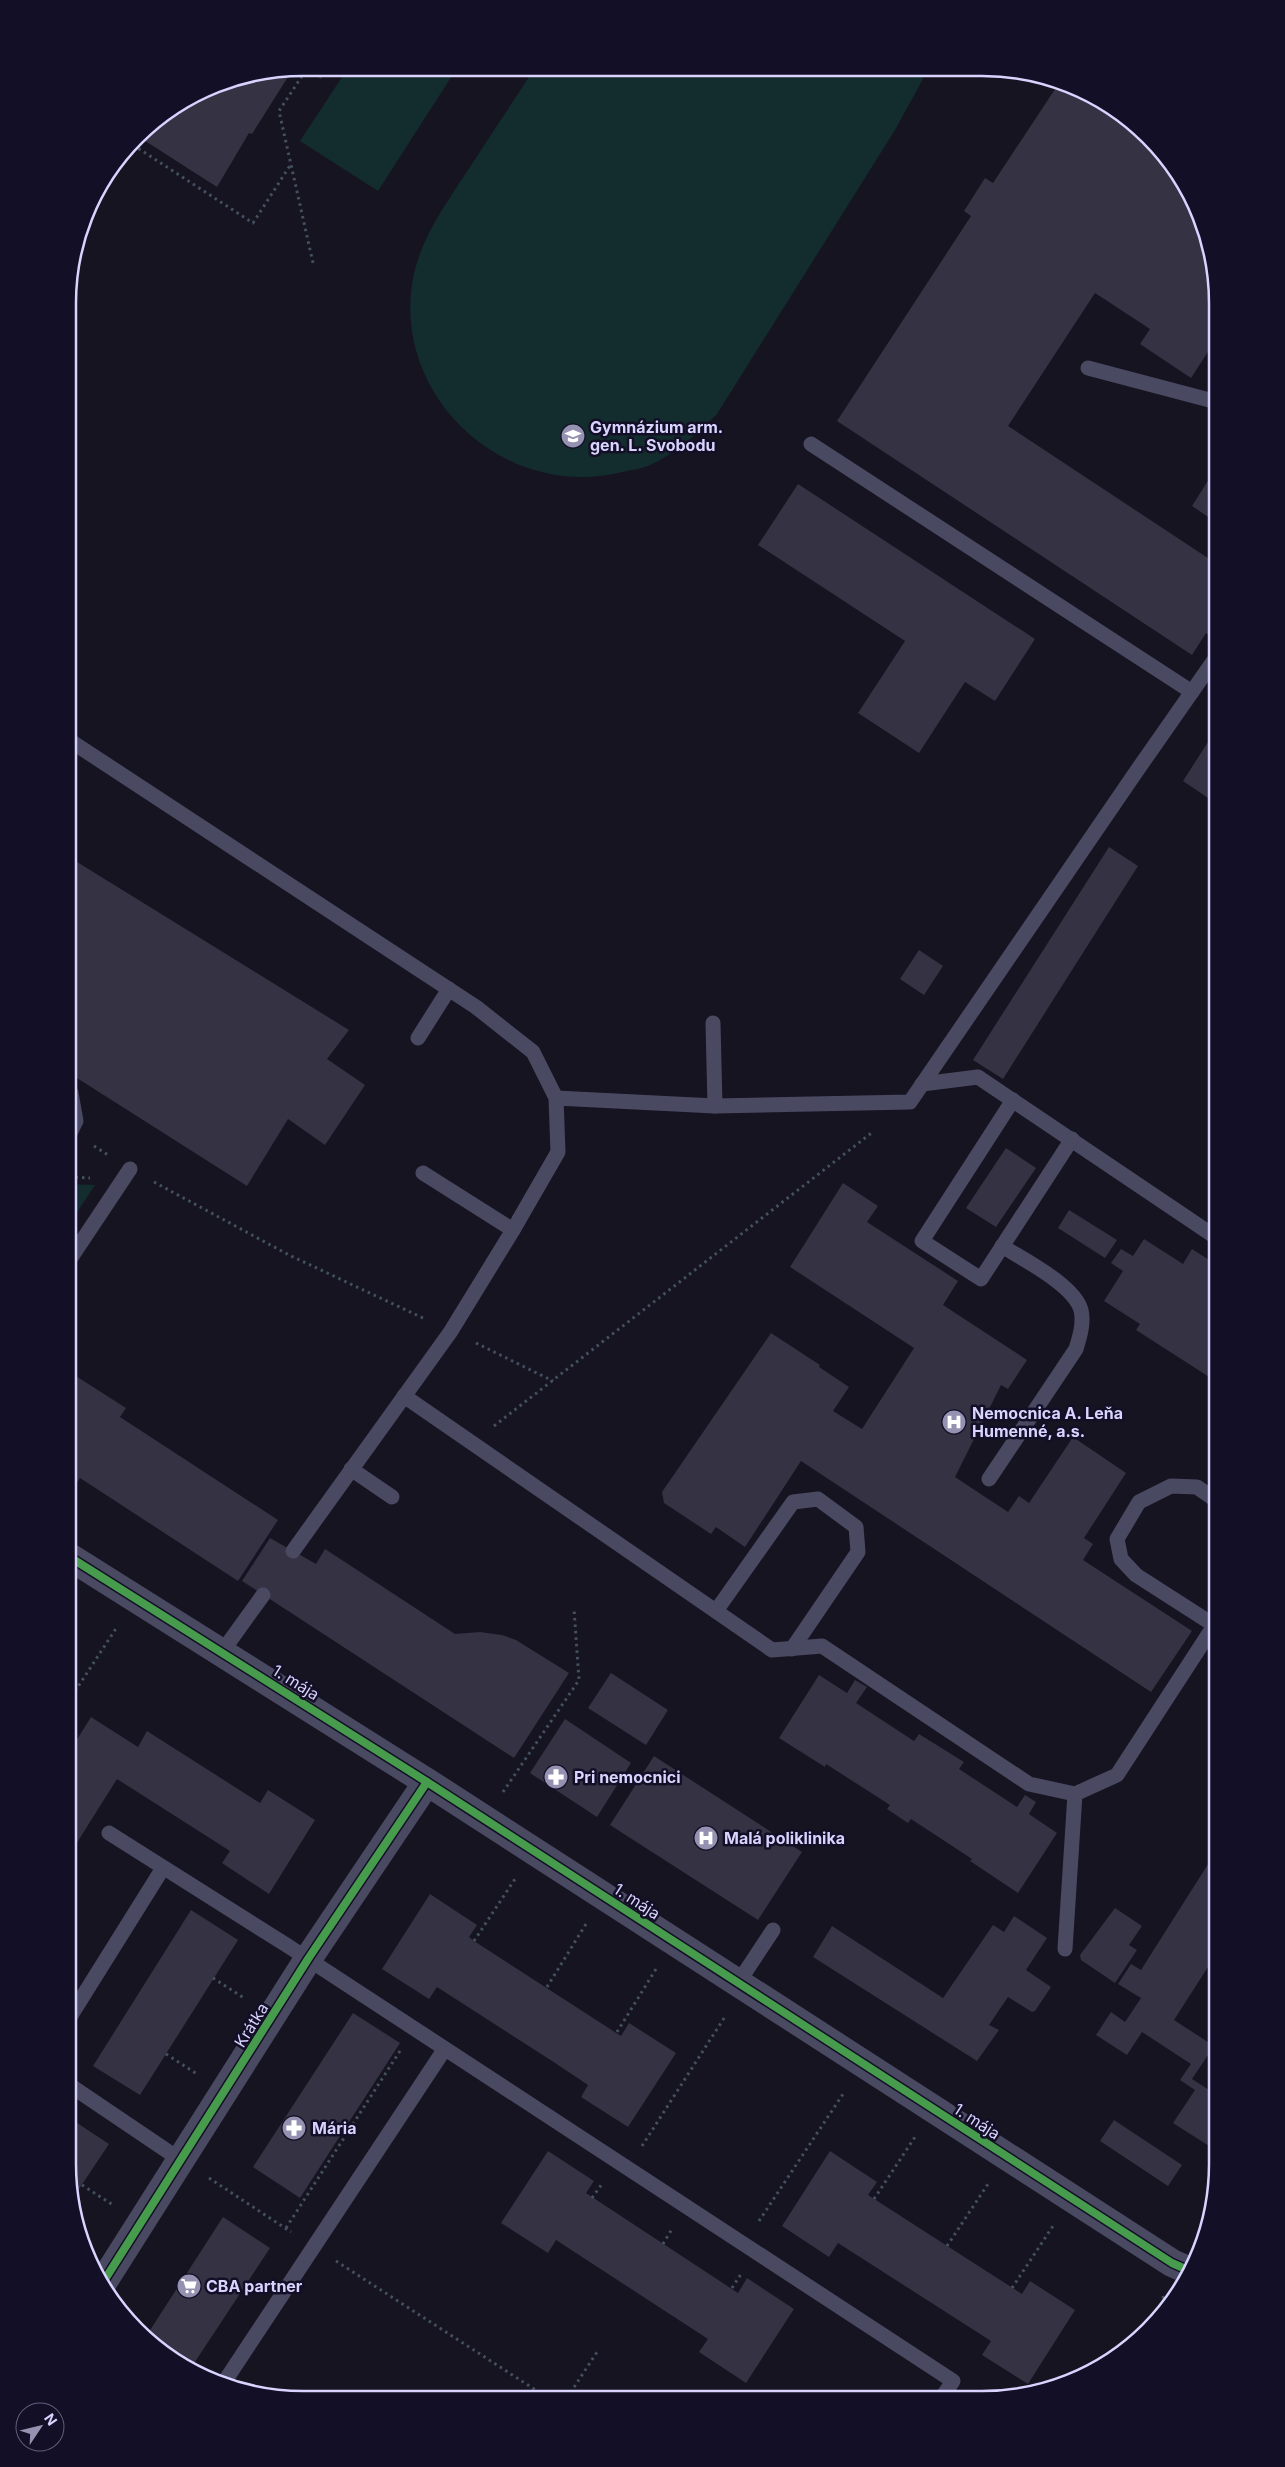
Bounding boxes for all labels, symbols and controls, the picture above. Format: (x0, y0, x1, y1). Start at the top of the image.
place label: Gymnázium arm. gen. L. Svobodu (590, 417, 723, 455)
school or university icon: Gymnázium arm. gen. L. Svobodu (560, 423, 586, 449)
place label: Nemocnica A. Leňa Humenné, a.s. (972, 1403, 1123, 1441)
hospital icon: Nemocnica A. Leňa Humenné, a.s. (941, 1409, 967, 1435)
street label: 1. mája (269, 1660, 323, 1704)
pharmacy icon: Pri nemocnici (543, 1764, 569, 1790)
place label: Pri nemocnici (574, 1767, 681, 1787)
hospital icon: Malá poliklinika (693, 1825, 719, 1851)
place label: Malá poliklinika (724, 1828, 845, 1848)
street label: 1. mája (610, 1879, 664, 1923)
street label: Krátka (230, 1999, 272, 2051)
street label: 1. mája (950, 2099, 1004, 2143)
pharmacy icon: Mária (281, 2115, 307, 2141)
place label: Mária (312, 2118, 356, 2138)
supermarket icon: CBA partner (176, 2273, 202, 2299)
place label: CBA partner (206, 2276, 303, 2296)
north arrow (15, 2402, 65, 2452)
text: N (41, 2410, 61, 2429)

